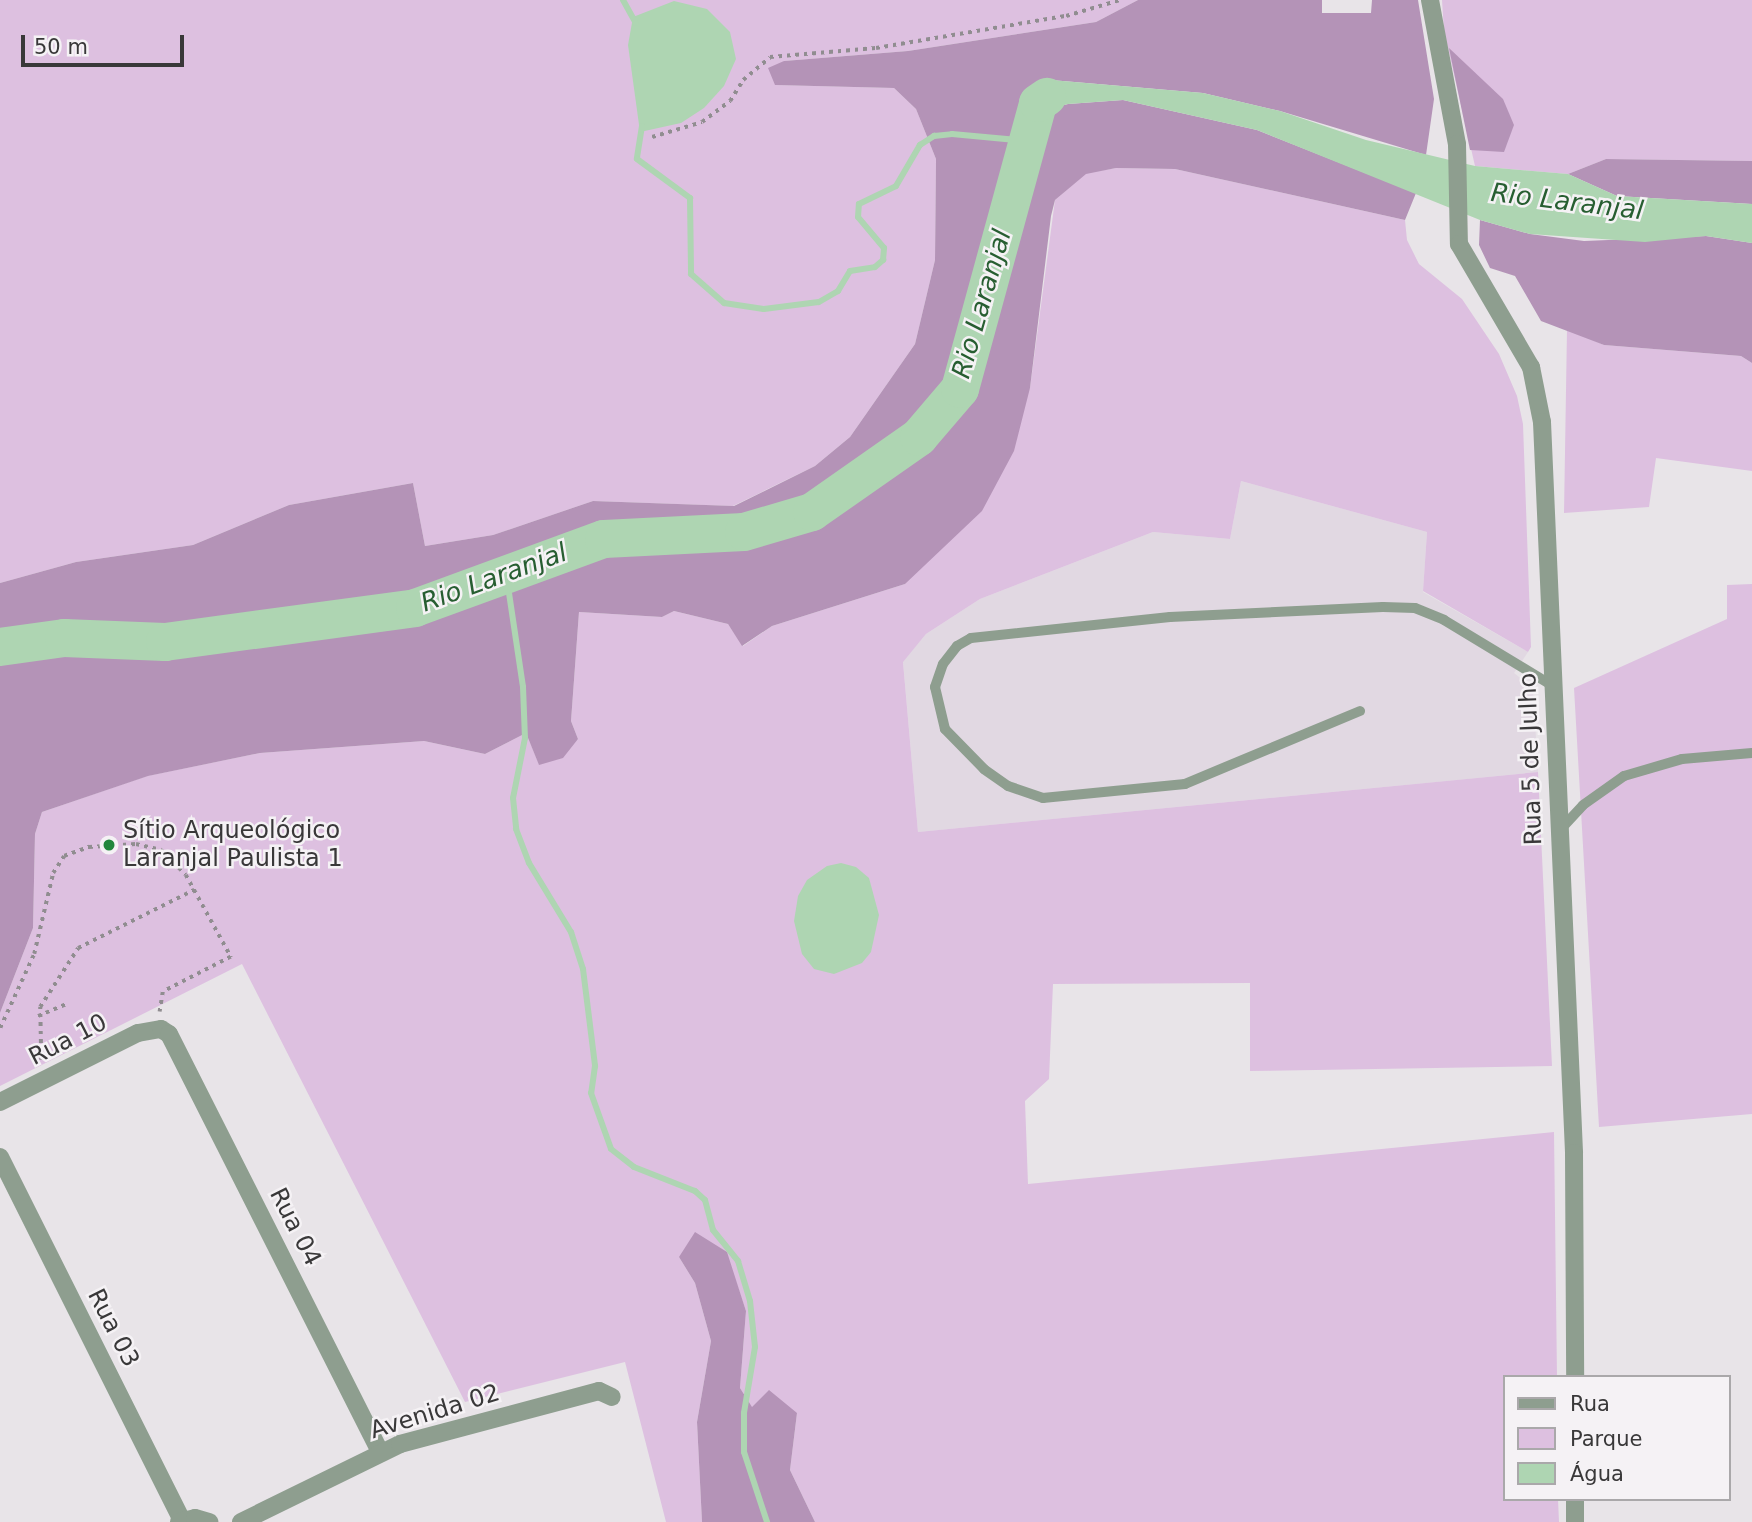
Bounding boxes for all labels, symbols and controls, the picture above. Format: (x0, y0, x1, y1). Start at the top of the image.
scale bar (24, 21, 187, 65)
text: 50 m (34, 35, 88, 59)
water label: Rio Laranjal (1489, 177, 1645, 227)
water label: Rio Laranjal (946, 226, 1018, 382)
water label: Rio Laranjal (417, 537, 571, 619)
street label: Rua 5 de Julho (1514, 672, 1548, 846)
place label: Sítio Arqueológico Laranjal Paulista 1 (123, 817, 343, 873)
marker: Sítio Arqueológico Laranjal Paulista 1 (101, 837, 117, 853)
street label: Rua 10 (24, 1008, 112, 1072)
street label: Rua 04 (263, 1183, 327, 1271)
street label: Rua 03 (81, 1284, 145, 1372)
legend (1504, 1375, 1731, 1501)
street label: Avenida 02 (367, 1379, 503, 1445)
text: Rua (1570, 1392, 1610, 1416)
text: Parque (1570, 1427, 1642, 1451)
text: Água (1570, 1462, 1624, 1486)

